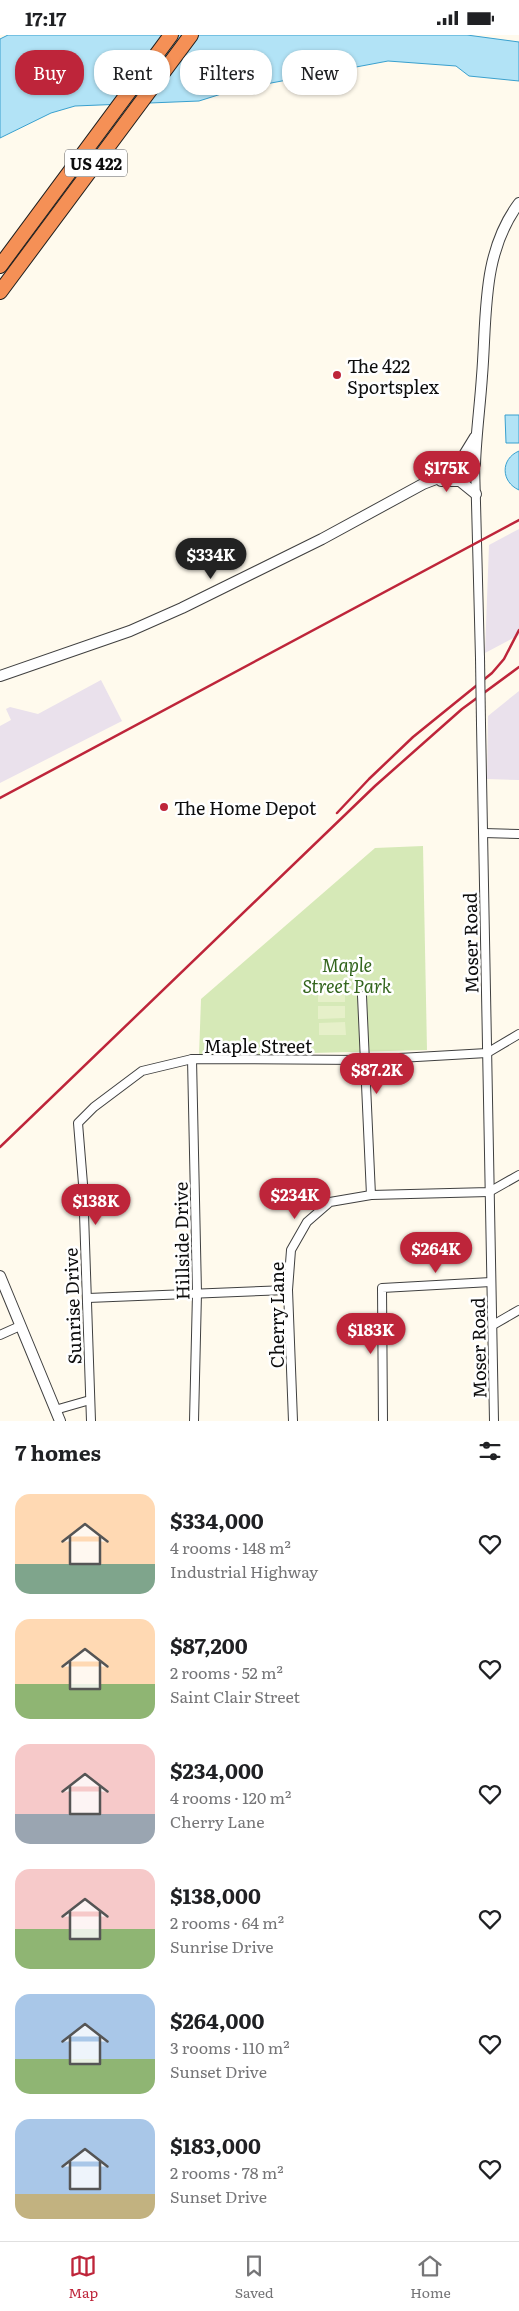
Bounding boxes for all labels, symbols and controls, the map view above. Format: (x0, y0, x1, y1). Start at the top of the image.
text: 17:17 (25, 4, 66, 32)
chip: Buy (15, 50, 84, 95)
chip: Rent (94, 50, 170, 95)
chip: Filters (180, 50, 272, 95)
chip: New (282, 50, 357, 95)
road number: US 422 (65, 150, 127, 177)
place label: The 422 Sportsplex (347, 352, 440, 400)
marker: The 422 Sportsplex (331, 369, 343, 381)
pin: $175K (412, 451, 482, 493)
text: $175K (424, 455, 470, 479)
pin: $334K (176, 537, 246, 580)
text: $334K (186, 542, 236, 566)
place label: The Home Depot (174, 794, 317, 821)
marker: The Home Depot (158, 801, 170, 813)
street label: Moser Road (456, 892, 484, 994)
park label: Maple Street Park (302, 951, 392, 999)
street label: Maple Street (204, 1032, 313, 1059)
pin: $87.2K (336, 1053, 418, 1095)
text: $87.2K (351, 1057, 403, 1081)
pin: $234K (260, 1177, 330, 1220)
street label: Hillside Drive (166, 1182, 196, 1300)
text: $234K (270, 1182, 320, 1206)
pin: $138K (61, 1183, 131, 1226)
text: $138K (72, 1188, 120, 1212)
pin: $264K (401, 1231, 471, 1274)
text: $264K (411, 1236, 461, 1260)
street label: Sunrise Drive (56, 1247, 88, 1365)
street label: Cherry Lane (263, 1262, 290, 1368)
street label: Moser Road (464, 1297, 492, 1399)
pin: $183K (336, 1313, 406, 1355)
text: $183K (348, 1317, 394, 1341)
text: 7 homes (15, 1436, 101, 1467)
icon: filters (476, 1437, 504, 1465)
text: $334,000 (170, 1504, 264, 1535)
icon: home (55, 1514, 115, 1574)
icon: heart (476, 1530, 504, 1558)
text: 4 rooms · 148 m² (170, 1535, 291, 1559)
text: Industrial Highway (170, 1559, 318, 1583)
text: $87,200 (170, 1629, 248, 1660)
icon: home (55, 1639, 115, 1699)
icon: heart (476, 1655, 504, 1683)
text: 2 rooms · 52 m² (170, 1660, 283, 1684)
text: Saint Clair Street (170, 1684, 300, 1708)
text: $234,000 (170, 1754, 264, 1785)
icon: home (55, 1764, 115, 1824)
icon: heart (476, 1780, 504, 1808)
text: 4 rooms · 120 m² (170, 1785, 291, 1809)
text: Cherry Lane (170, 1809, 265, 1833)
text: $138,000 (170, 1879, 261, 1910)
icon: home (55, 1889, 115, 1949)
icon: heart (476, 1905, 504, 1933)
text: 2 rooms · 64 m² (170, 1910, 284, 1934)
text: Sunrise Drive (170, 1934, 274, 1958)
text: $264,000 (170, 2004, 264, 2035)
icon: home (55, 2014, 115, 2074)
icon: heart (476, 2030, 504, 2058)
text: 3 rooms · 110 m² (170, 2035, 290, 2059)
text: Sunset Drive (170, 2059, 267, 2083)
text: $183,000 (170, 2129, 261, 2160)
icon: home (55, 2139, 115, 2199)
icon: heart (476, 2155, 504, 2183)
text: 2 rooms · 78 m² (170, 2160, 284, 2184)
text: Sunset Drive (170, 2184, 267, 2208)
tab: Map (68, 2252, 98, 2302)
tab: Saved (235, 2252, 274, 2302)
tab: Home (410, 2252, 451, 2302)

